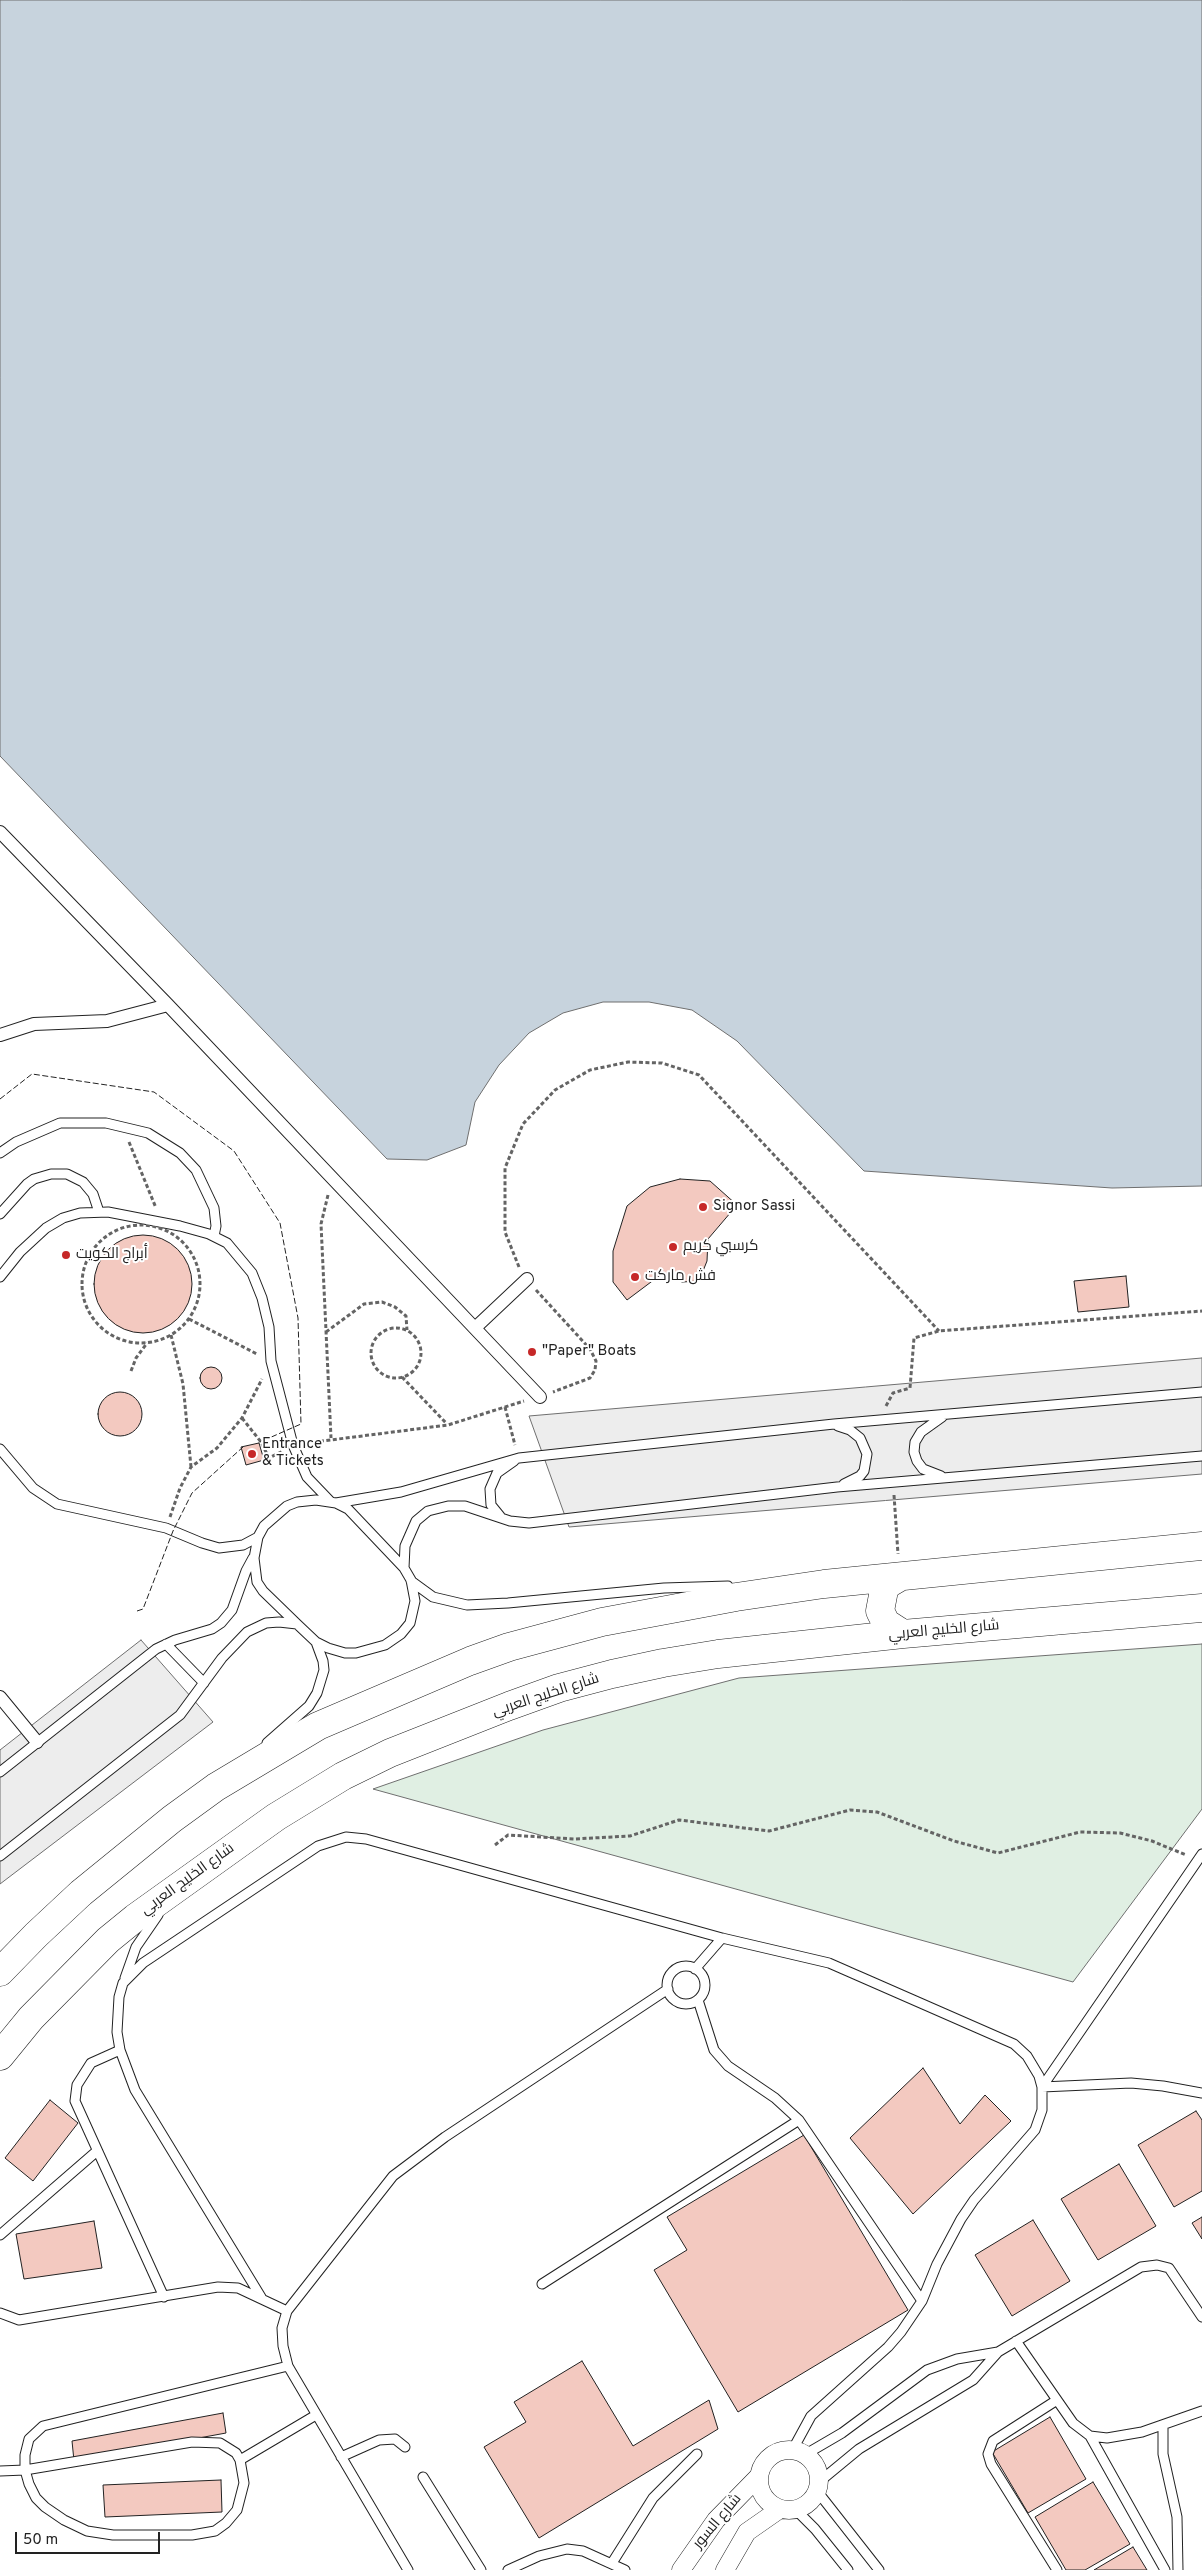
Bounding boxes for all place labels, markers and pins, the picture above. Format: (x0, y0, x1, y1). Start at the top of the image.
place label: Signor Sassi (713, 1198, 795, 1216)
marker: Signor Sassi (697, 1201, 709, 1213)
place label: كرسبي كريم (683, 1238, 758, 1256)
marker: كرسبي كريم (667, 1241, 679, 1253)
place label: أبراج الكويت (76, 1246, 148, 1264)
marker: أبراج الكويت (60, 1249, 72, 1261)
place label: فش ماركت (645, 1268, 716, 1286)
marker: فش ماركت (629, 1271, 641, 1283)
place label: "Paper" Boats (542, 1343, 636, 1361)
marker: "Paper" Boats (526, 1346, 538, 1358)
place label: Entrance & Tickets (262, 1436, 324, 1471)
marker: Entrance & Tickets (246, 1448, 258, 1460)

